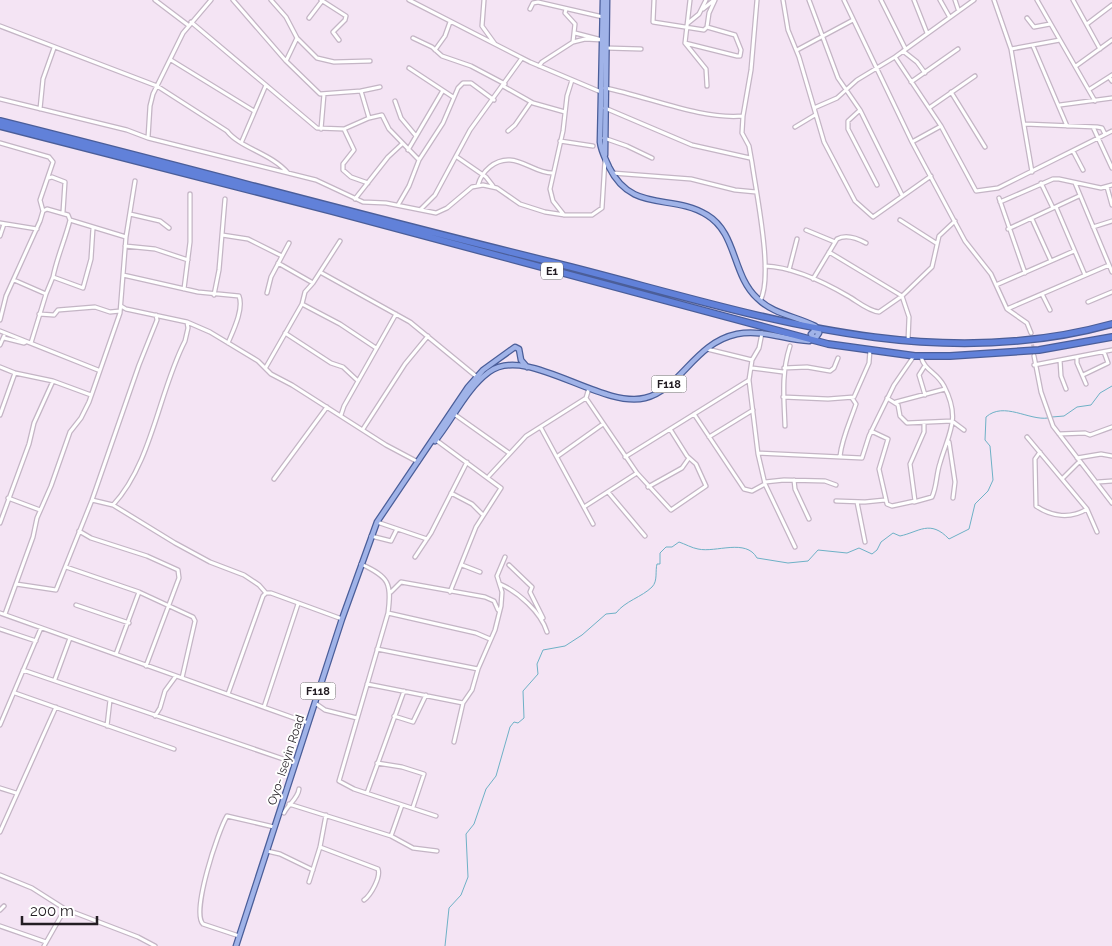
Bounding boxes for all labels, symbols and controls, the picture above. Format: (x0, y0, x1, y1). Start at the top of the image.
road number: E1 (541, 262, 563, 280)
road number: F118 (652, 376, 686, 392)
road number: F118 (300, 682, 336, 699)
street label: Oyo- Iseyin Road (265, 713, 307, 807)
scale bar (22, 894, 98, 926)
text: 200 m (30, 902, 74, 920)

